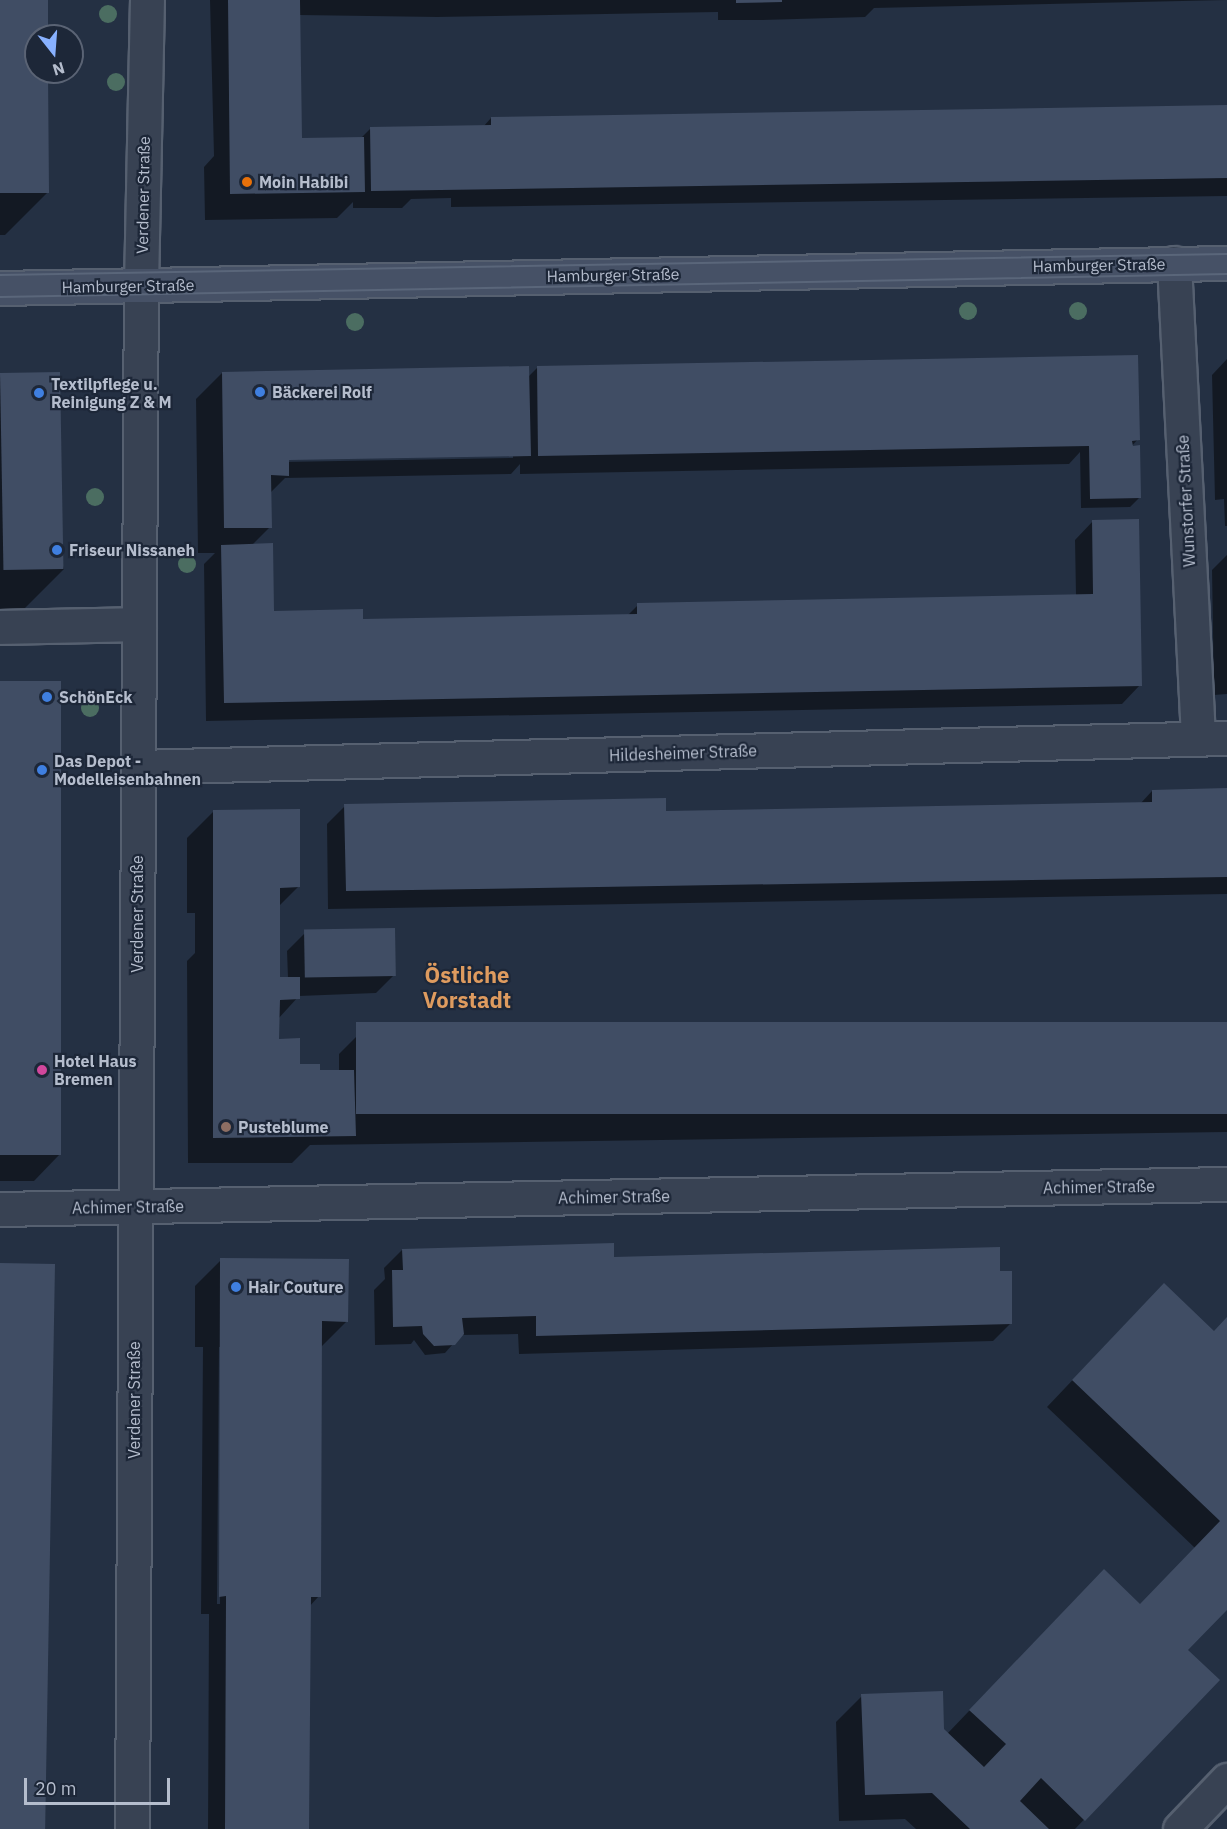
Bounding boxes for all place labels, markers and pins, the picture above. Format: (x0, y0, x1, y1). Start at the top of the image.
place label: Moin Habibi (259, 172, 348, 192)
marker: Moin Habibi (240, 175, 254, 189)
place label: Textilpflege u. Reinigung Z & M (51, 374, 172, 412)
place label: Bäckerei Rolf (272, 382, 372, 402)
marker: Bäckerei Rolf (253, 385, 267, 399)
marker: Textilpflege u. Reinigung Z & M (32, 386, 46, 400)
place label: Friseur Nissaneh (69, 540, 195, 560)
marker: Friseur Nissaneh (50, 543, 64, 557)
place label: SchönEck (59, 687, 132, 707)
marker: SchönEck (40, 690, 54, 704)
place label: Das Depot - Modelleisenbahnen (54, 751, 201, 789)
marker: Das Depot - Modelleisenbahnen (35, 763, 49, 777)
place label: Hotel Haus Bremen (54, 1051, 136, 1089)
marker: Hotel Haus Bremen (35, 1063, 49, 1077)
place label: Pusteblume (238, 1117, 328, 1137)
marker: Pusteblume (219, 1120, 233, 1134)
place label: Hair Couture (248, 1277, 344, 1297)
marker: Hair Couture (229, 1280, 243, 1294)

